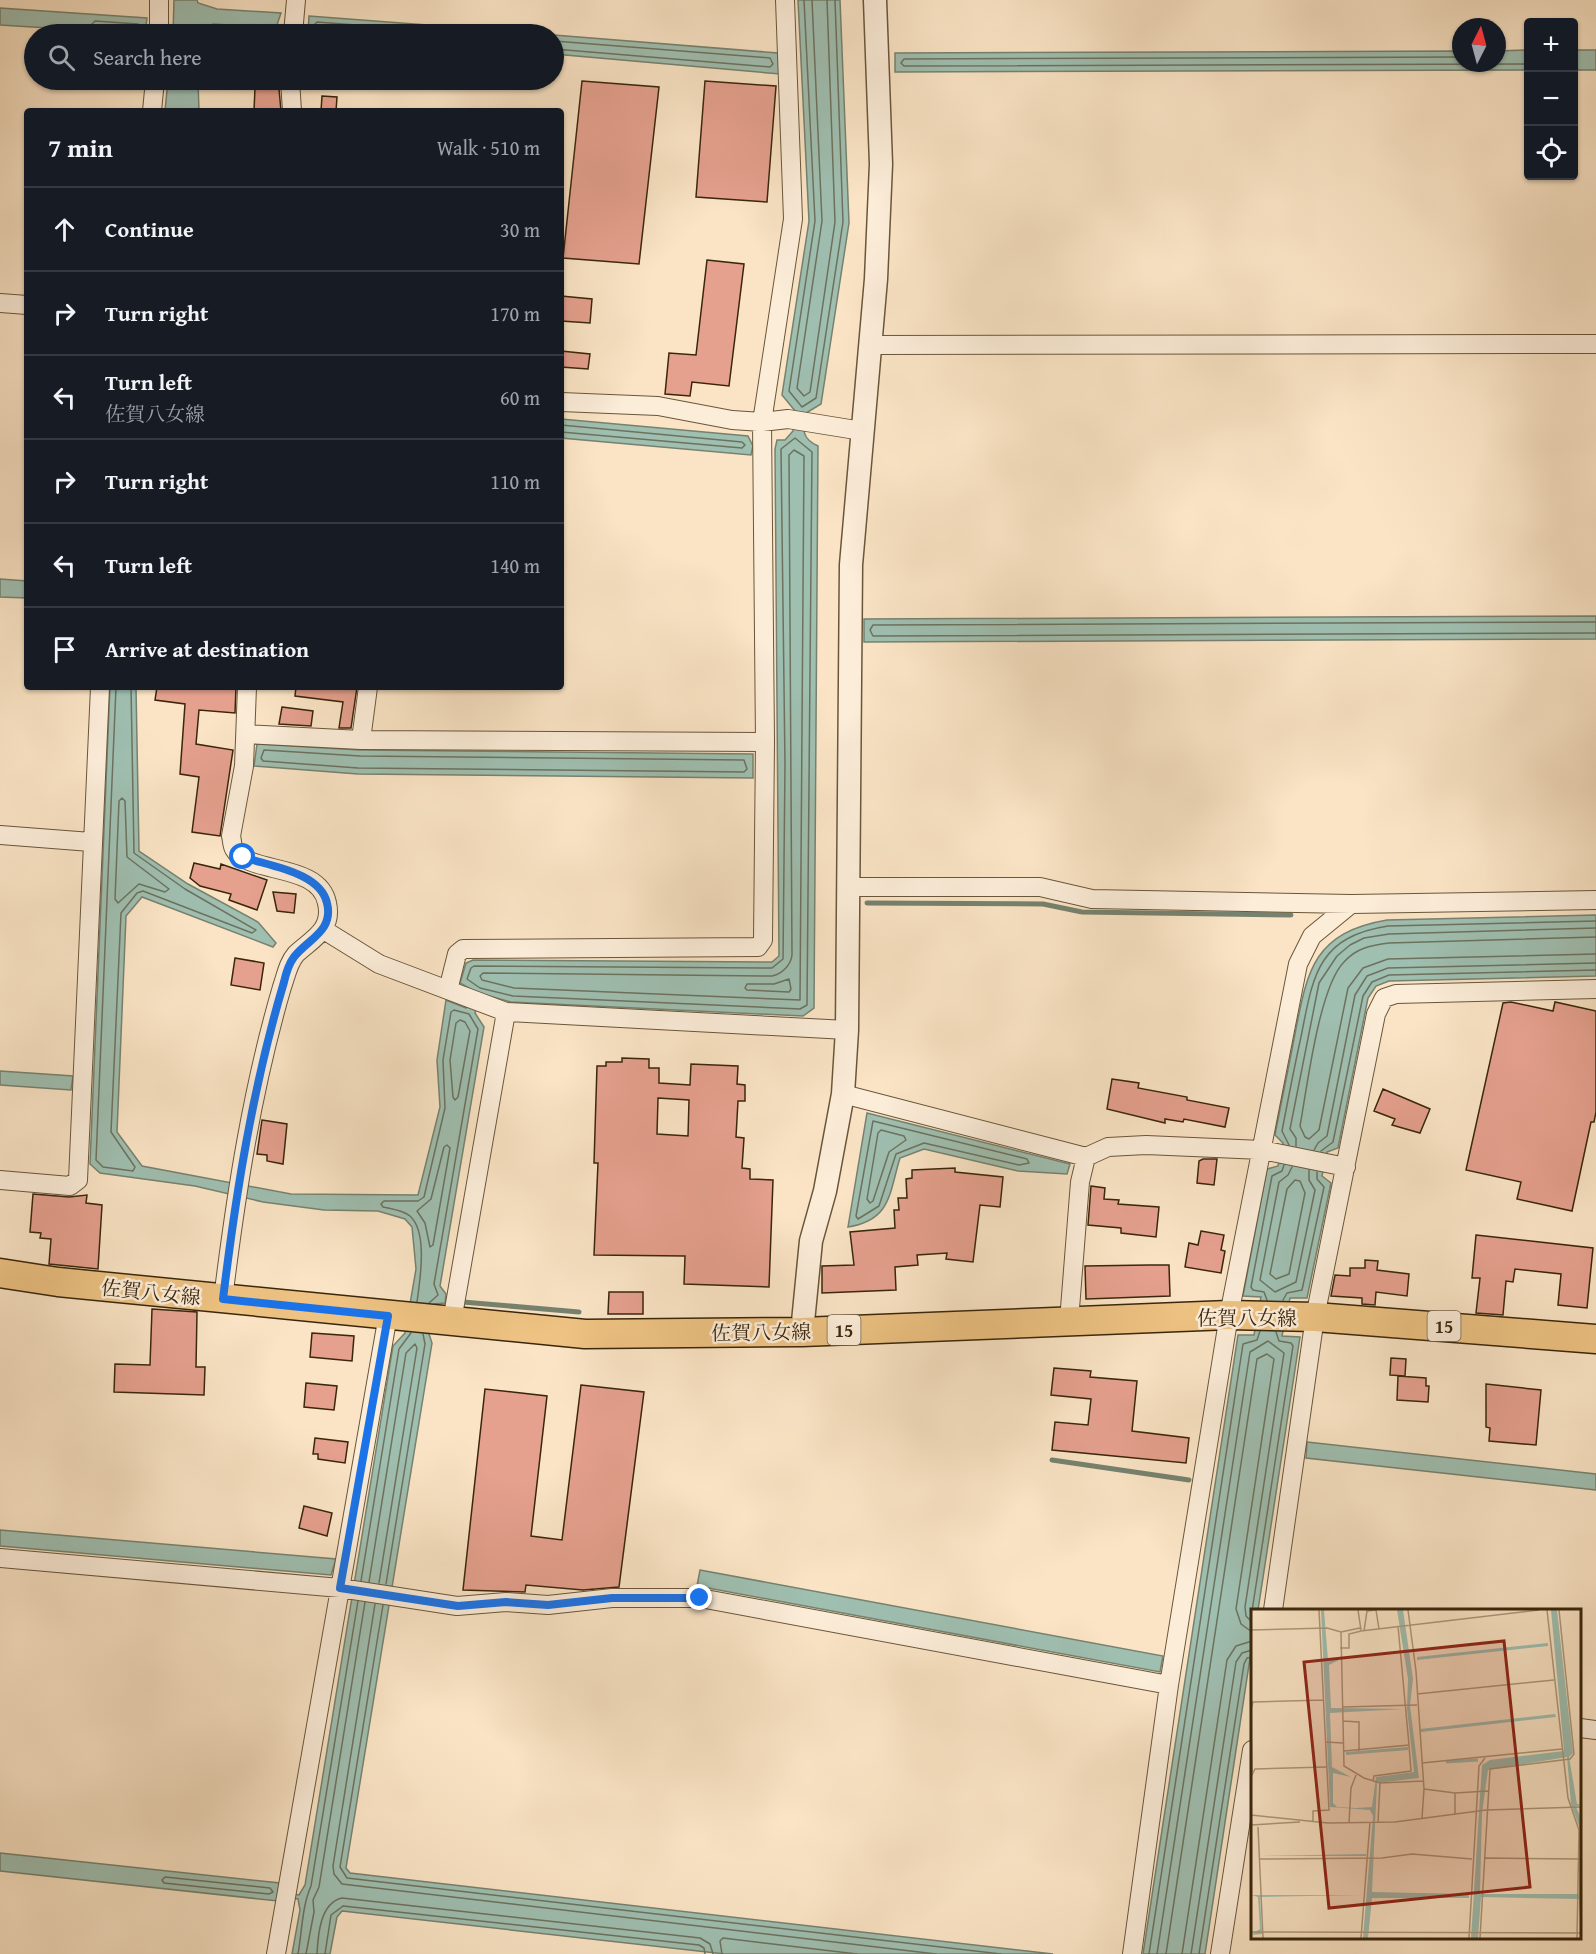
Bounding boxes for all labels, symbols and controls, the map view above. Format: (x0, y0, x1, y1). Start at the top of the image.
north arrow (1452, 18, 1506, 72)
map controls (1524, 18, 1578, 180)
button: + (1524, 18, 1578, 72)
search box (24, 24, 564, 90)
icon: search (45, 41, 78, 74)
text: Search here (93, 41, 202, 73)
button: − (1524, 72, 1578, 126)
button: locate (1524, 126, 1578, 180)
text: 7 min (48, 128, 113, 167)
text: Walk · 510 m (437, 133, 540, 162)
icon: ahead (48, 213, 81, 246)
text: Continue (105, 213, 194, 245)
text: 30 m (500, 215, 540, 244)
icon: right (48, 297, 81, 330)
text: Turn right (105, 297, 208, 329)
text: 170 m (490, 299, 540, 328)
text: Turn left (105, 366, 192, 398)
icon: left (48, 381, 81, 414)
text: 60 m (500, 383, 540, 412)
text: 佐賀八女線 (105, 399, 205, 428)
icon: right (48, 465, 81, 498)
text: Turn right (105, 465, 208, 497)
text: 110 m (490, 467, 540, 496)
icon: left (48, 549, 81, 582)
text: Turn left (105, 549, 192, 581)
text: 140 m (490, 551, 540, 580)
icon: arrive (48, 633, 81, 666)
text: Arrive at destination (105, 633, 309, 665)
route start (229, 843, 255, 869)
street label: 佐賀八女線 (100, 1272, 202, 1312)
street label: 佐賀八女線 (1197, 1303, 1297, 1332)
road number: 15 (1428, 1311, 1460, 1341)
road number: 15 (828, 1315, 860, 1345)
street label: 佐賀八女線 (711, 1317, 811, 1347)
route end (686, 1584, 712, 1610)
inset map (1251, 1609, 1581, 1939)

